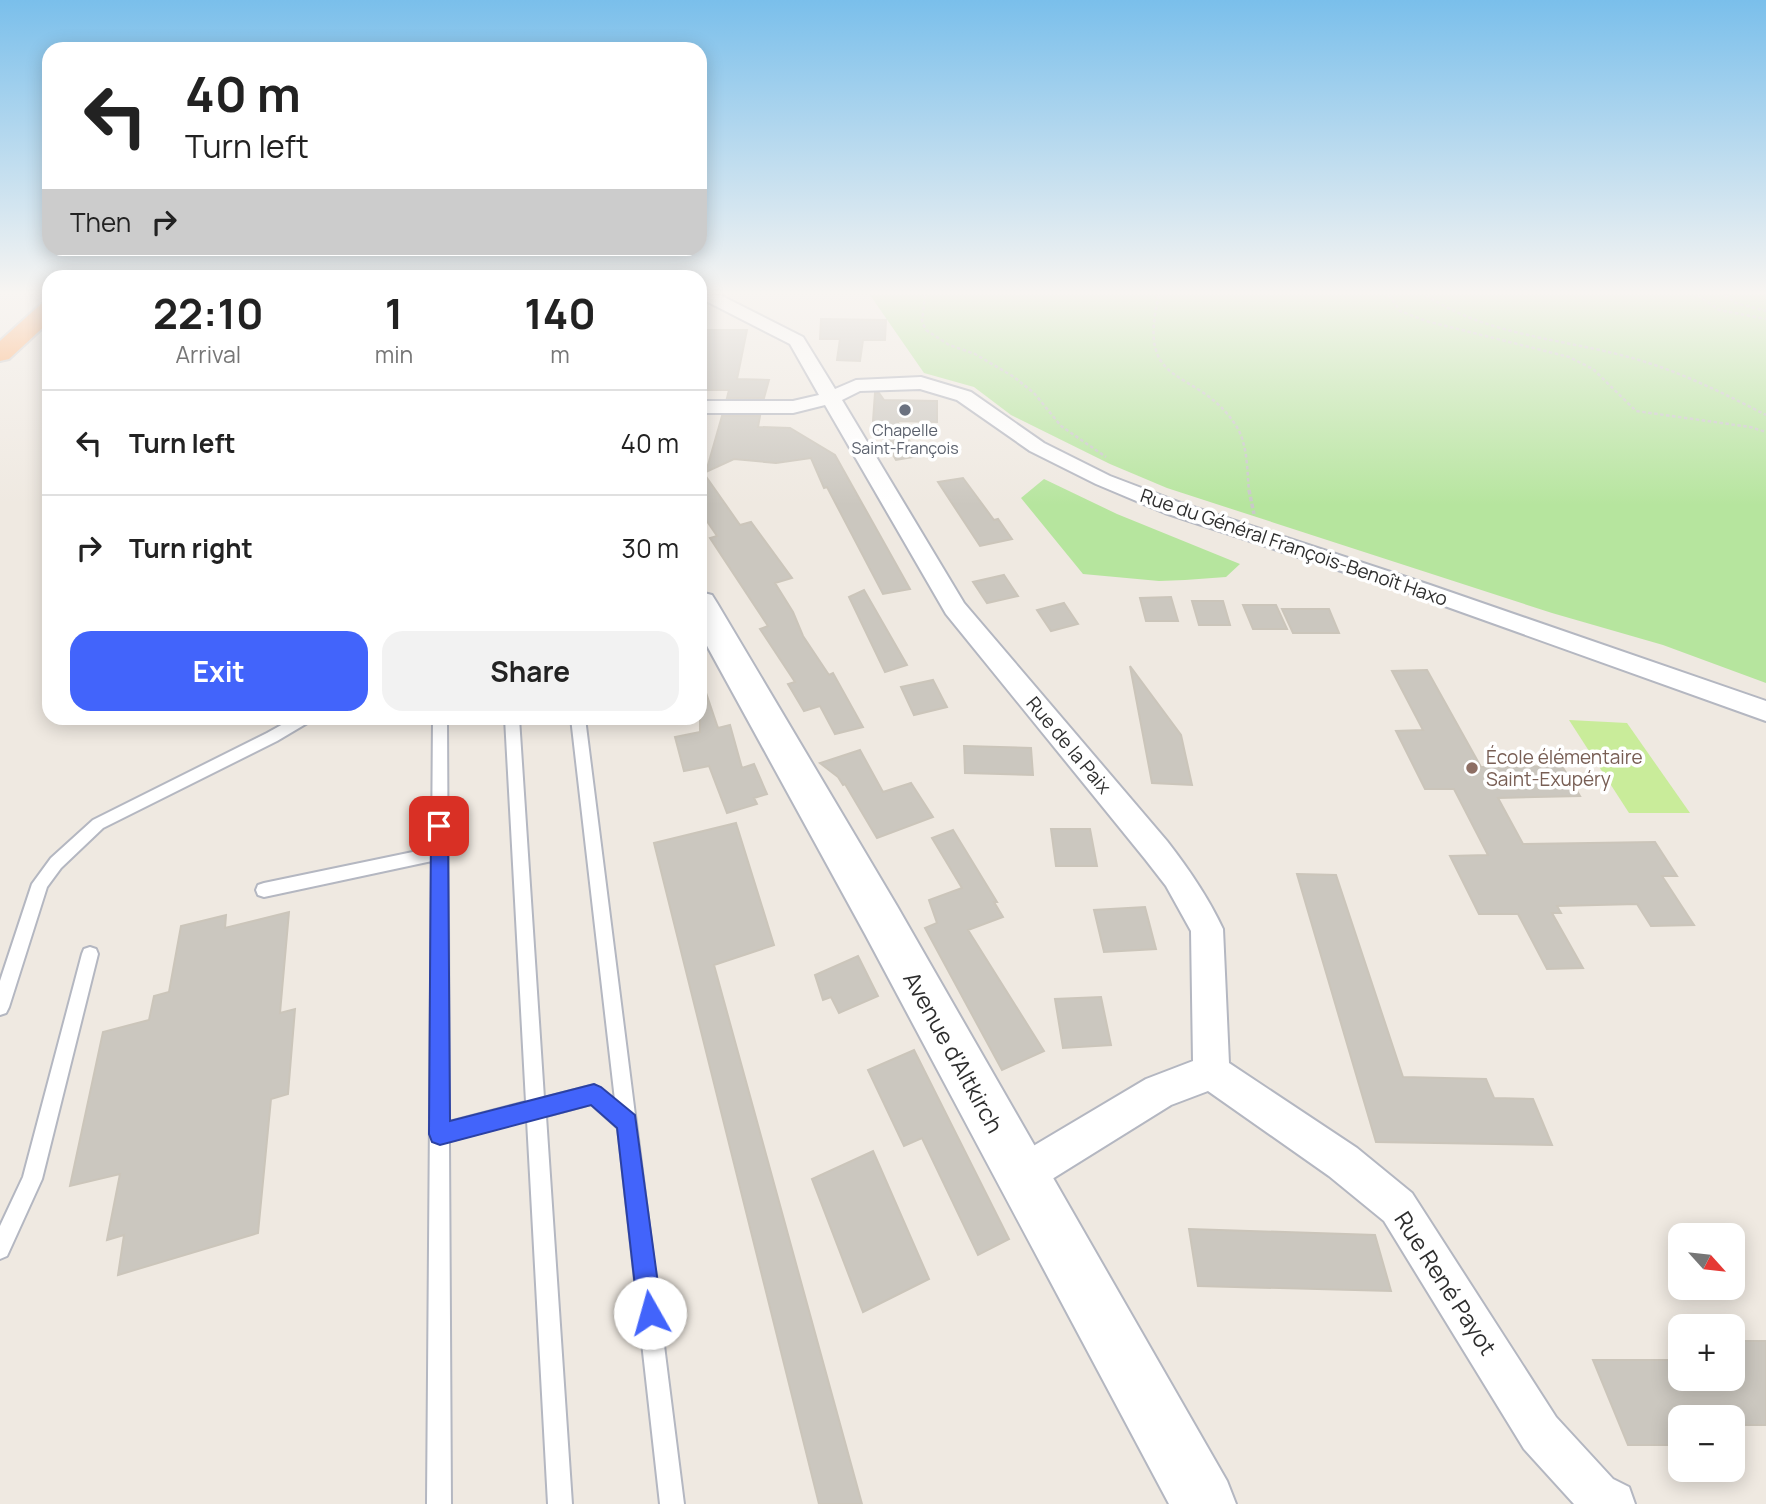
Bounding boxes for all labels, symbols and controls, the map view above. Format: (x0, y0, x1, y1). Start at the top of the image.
text: 40 m (185, 60, 301, 127)
icon: left (70, 70, 161, 161)
text: Turn left (185, 124, 309, 168)
icon: right (145, 203, 183, 241)
text: Then (70, 204, 131, 240)
text: 22:10 (153, 284, 264, 342)
text: 1 (385, 284, 403, 342)
text: 140 (524, 284, 596, 342)
text: Arrival (175, 338, 241, 370)
text: min (375, 338, 413, 370)
text: m (550, 338, 570, 370)
marker: Chapelle Saint-François (897, 402, 913, 418)
place label: Chapelle Saint-François (851, 419, 959, 459)
icon: left (70, 424, 108, 462)
text: Turn left (129, 425, 236, 461)
text: 40 m (621, 425, 679, 461)
street label: Rue du Général François-Benoît Haxo (1137, 482, 1451, 612)
icon: right (70, 529, 108, 567)
text: Turn right (129, 530, 253, 566)
text: 30 m (622, 530, 679, 566)
button: Exit (70, 631, 368, 711)
button: Share (382, 631, 679, 711)
street label: Rue de la Paix (1021, 691, 1117, 799)
place label: École élémentaire Saint-Exupéry (1486, 744, 1643, 792)
marker: École élémentaire Saint-Exupéry (1464, 760, 1480, 776)
pin (409, 796, 469, 856)
icon: arrive (420, 807, 458, 845)
street label: Avenue d'Altkirch (896, 966, 1012, 1138)
street label: Rue René Payot (1388, 1205, 1504, 1361)
north arrow (1668, 1223, 1745, 1300)
map controls (1668, 1223, 1745, 1482)
position arrow (613, 1276, 687, 1350)
button: + (1668, 1314, 1745, 1391)
button: − (1668, 1405, 1745, 1482)

